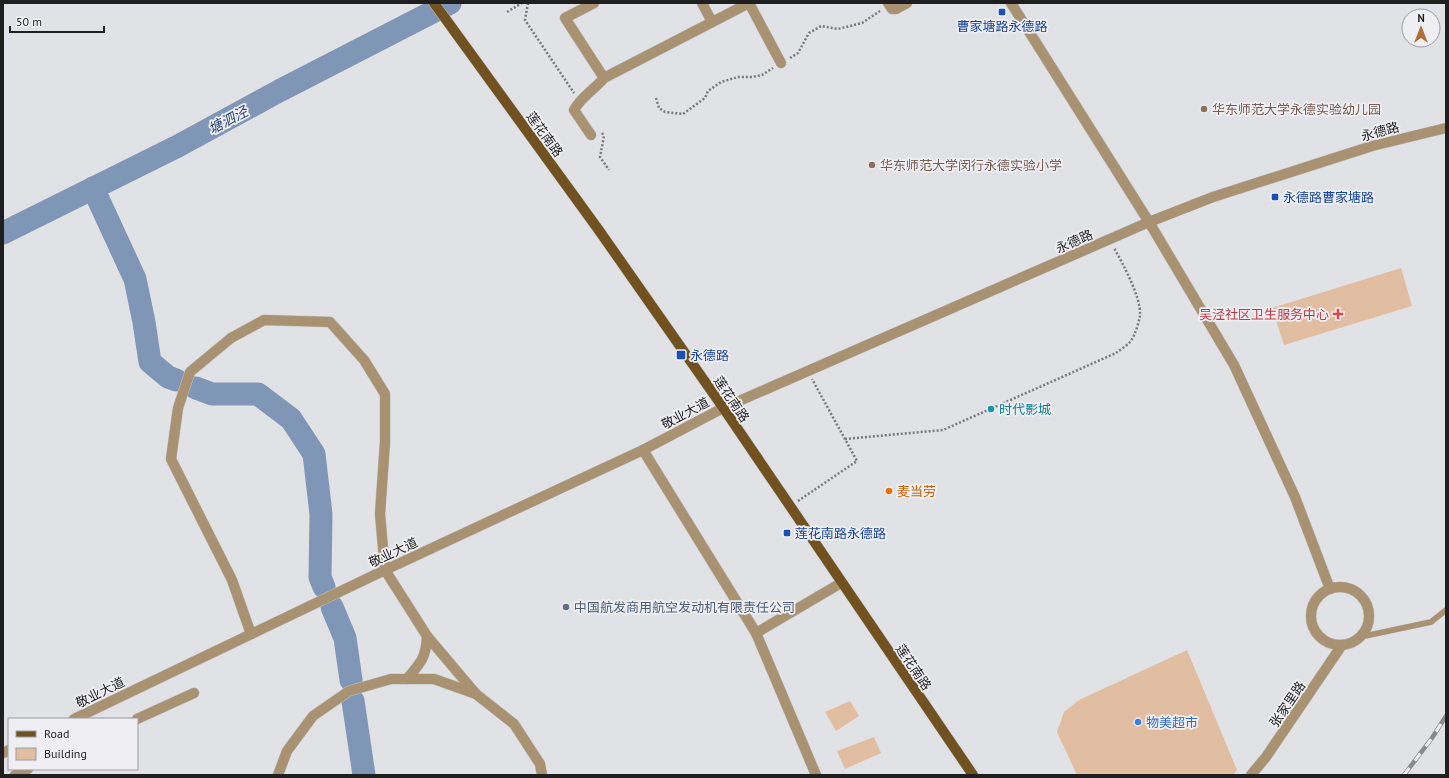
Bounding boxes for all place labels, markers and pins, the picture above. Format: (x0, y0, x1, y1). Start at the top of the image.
marker: 曹家塘路永德路 (997, 7, 1007, 17)
place label: 曹家塘路永德路 (956, 18, 1048, 35)
place label: 华东师范大学永德实验幼儿园 (1212, 101, 1381, 118)
marker: 华东师范大学永德实验幼儿园 (1199, 104, 1209, 114)
place label: 华东师范大学闵行永德实验小学 (880, 157, 1062, 174)
marker: 华东师范大学闵行永德实验小学 (867, 160, 877, 170)
place label: 永德路曹家塘路 (1283, 189, 1374, 206)
marker: 永德路曹家塘路 (1270, 192, 1280, 202)
place label: 吴泾社区卫生服务中心 (1199, 306, 1329, 323)
marker: 吴泾社区卫生服务中心 (1332, 308, 1344, 320)
place label: 永德路 (690, 347, 729, 364)
marker: 永德路 (675, 349, 687, 361)
place label: 时代影城 (999, 401, 1051, 418)
marker: 时代影城 (986, 404, 996, 414)
place label: 麦当劳 (897, 483, 936, 500)
marker: 麦当劳 (884, 486, 894, 496)
place label: 莲花南路永德路 (795, 525, 886, 542)
marker: 莲花南路永德路 (782, 528, 792, 538)
place label: 中国航发商用航空发动机有限责任公司 (574, 599, 795, 616)
marker: 中国航发商用航空发动机有限责任公司 (561, 602, 571, 612)
place label: 物美超市 (1146, 714, 1198, 731)
marker: 物美超市 (1133, 717, 1143, 727)

